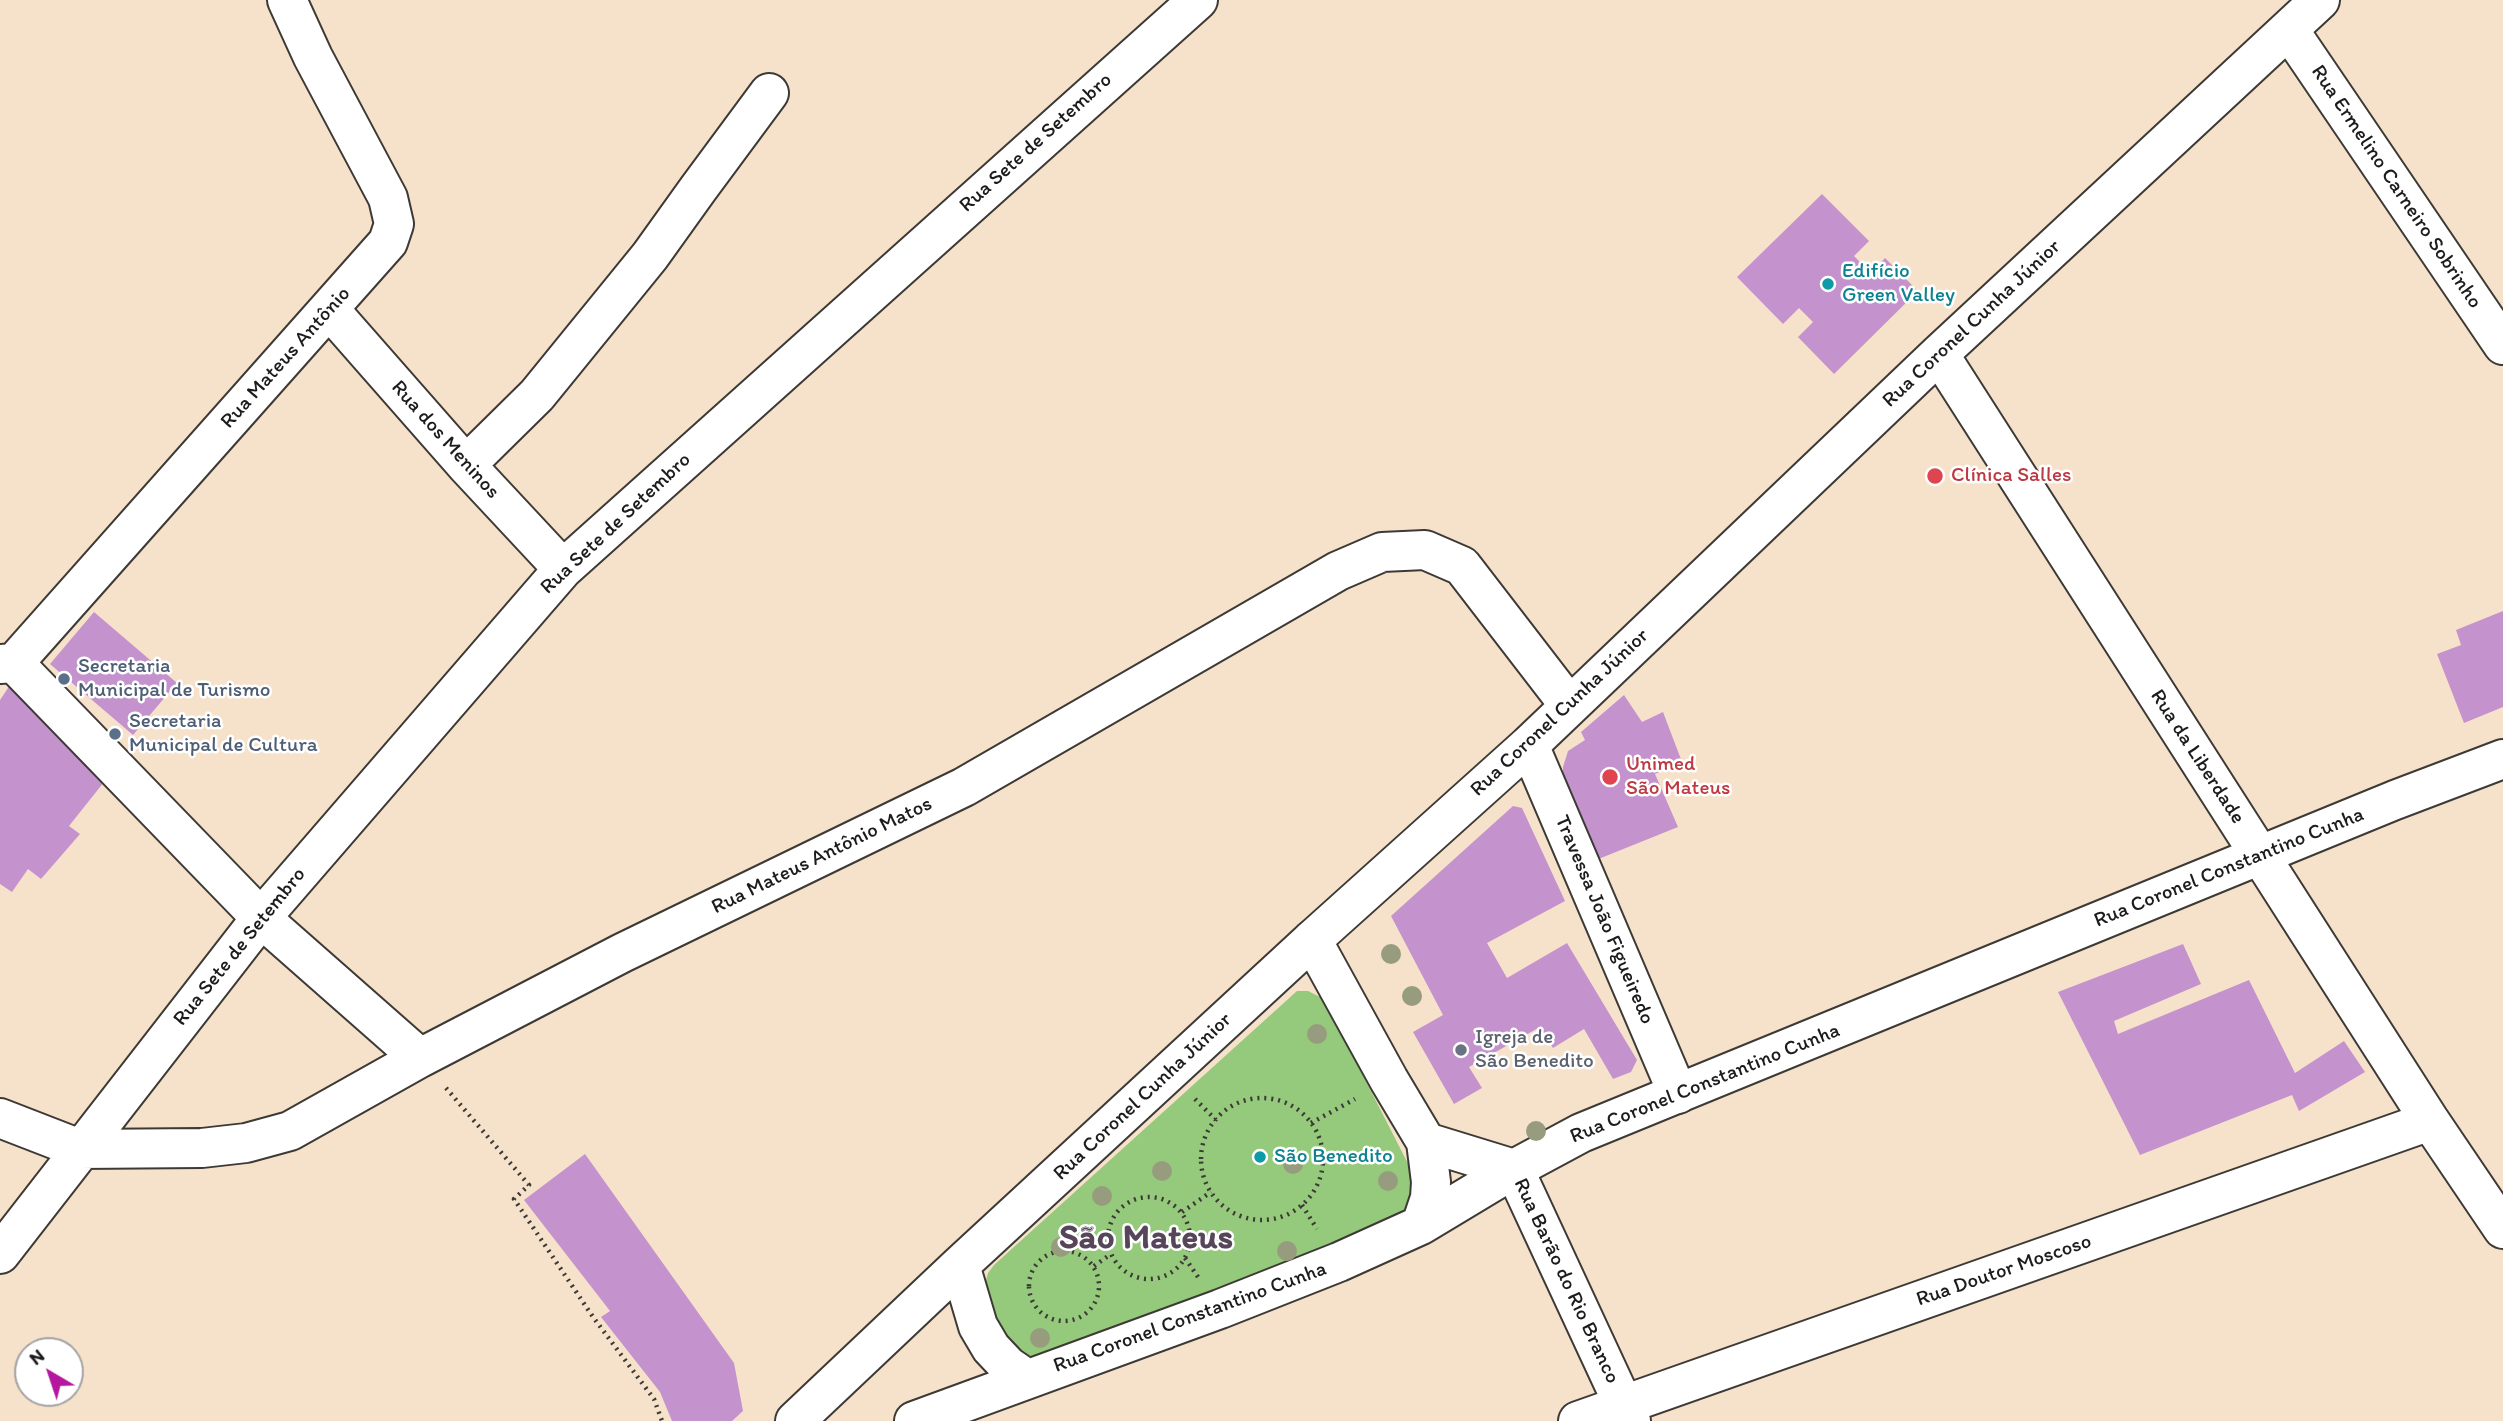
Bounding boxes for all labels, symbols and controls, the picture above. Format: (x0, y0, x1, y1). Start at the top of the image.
street label: Rua Ermelino Carneiro Sobrinho (2305, 60, 2487, 314)
street label: Rua Sete de Setembro (955, 68, 1117, 218)
street label: Rua Coronel Cunha Júnior (1878, 235, 2066, 413)
place label: Edifício Green Valley (1842, 259, 1955, 309)
marker: Edifício Green Valley (1820, 276, 1836, 292)
street label: Rua Mateus Antônio (216, 282, 356, 434)
street label: Rua dos Meninos (385, 376, 505, 504)
street label: Rua Sete de Setembro (536, 448, 696, 600)
place label: Clínica Salles (1951, 463, 2071, 489)
marker: Clínica Salles (1925, 466, 1945, 486)
street label: Rua Coronel Cunha Júnior (1466, 624, 1654, 802)
place label: Secretaria Municipal de Turismo (78, 654, 270, 704)
marker: Secretaria Municipal de Turismo (56, 671, 72, 687)
street label: Rua da Liberdade (2144, 685, 2250, 829)
place label: Secretaria Municipal de Cultura (129, 709, 318, 759)
marker: Secretaria Municipal de Cultura (107, 726, 123, 742)
place label: Unimed São Mateus (1626, 752, 1730, 802)
marker: Unimed São Mateus (1600, 767, 1620, 787)
street label: Rua Mateus Antônio Matos (708, 792, 936, 920)
street label: Rua Coronel Constantino Cunha (2090, 802, 2368, 934)
street label: Travessa João Figueiredo (1549, 812, 1659, 1028)
street label: Rua Sete de Setembro (168, 863, 312, 1031)
street label: Rua Coronel Cunha Júnior (1049, 1008, 1237, 1186)
street label: Rua Coronel Constantino Cunha (1566, 1018, 1844, 1150)
place label: Igreja de São Benedito (1475, 1025, 1594, 1075)
marker: Igreja de São Benedito (1453, 1042, 1469, 1058)
place label: São Benedito (1274, 1144, 1393, 1170)
marker: São Benedito (1252, 1149, 1268, 1165)
street label: Rua Barão do Rio Branco (1507, 1174, 1625, 1388)
district label: São Mateus (1059, 1218, 1233, 1260)
street label: Rua Doutor Moscoso (1913, 1229, 2095, 1313)
street label: Rua Coronel Constantino Cunha (1050, 1257, 1330, 1379)
north arrow (14, 1337, 84, 1407)
text: N (25, 1344, 49, 1370)

